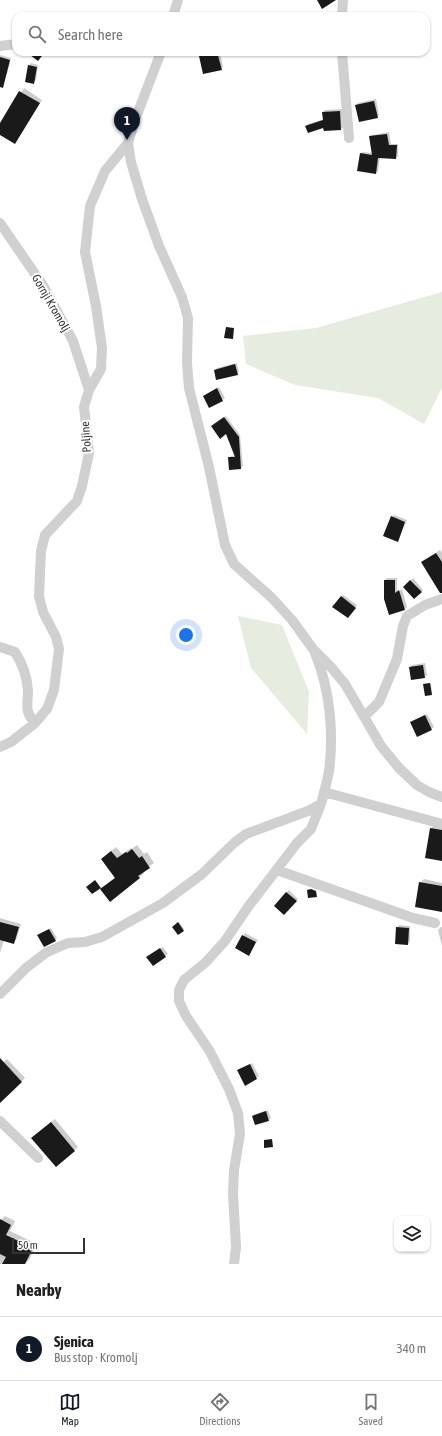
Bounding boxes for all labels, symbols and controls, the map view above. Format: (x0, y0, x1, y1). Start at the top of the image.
search box (12, 12, 430, 56)
icon: search (26, 23, 48, 45)
text: Search here (58, 26, 123, 43)
pin: 1 (114, 107, 140, 140)
street label: Gornji Kromolj (29, 272, 73, 334)
street label: Poljine (78, 421, 94, 453)
your location (176, 625, 196, 645)
map controls (394, 1216, 430, 1252)
button: layers (394, 1216, 430, 1252)
scale bar (12, 1236, 85, 1255)
text: 50 m (18, 1239, 38, 1251)
text: Nearby (16, 1280, 62, 1300)
text: Sjenica (54, 1333, 94, 1350)
text: 1 (26, 1341, 32, 1356)
text: 340 m (397, 1341, 426, 1356)
text: Bus stop · Kromolj (54, 1350, 138, 1365)
tab: Map (59, 1391, 81, 1427)
tab: Directions (199, 1391, 240, 1427)
tab: Saved (359, 1391, 383, 1427)

